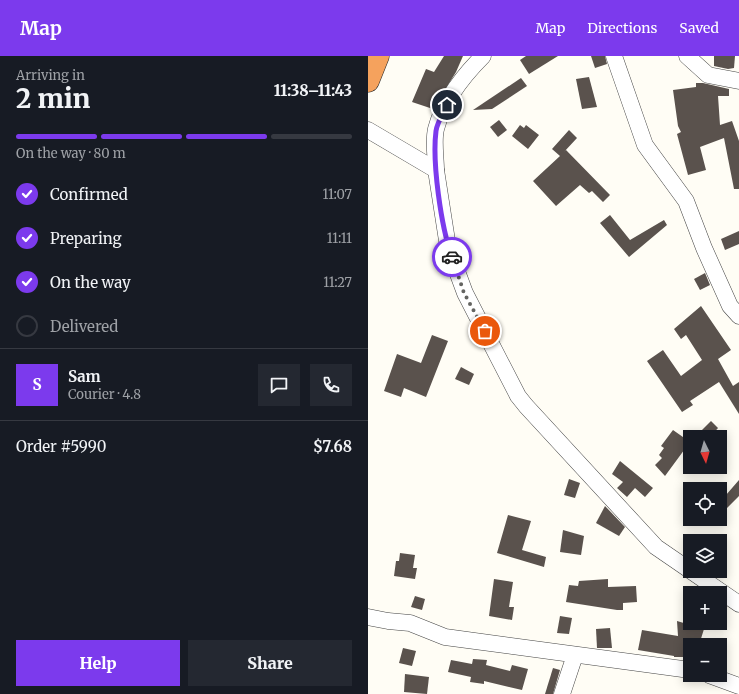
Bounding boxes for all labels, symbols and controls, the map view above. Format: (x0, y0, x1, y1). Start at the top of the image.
text: Map (20, 16, 62, 40)
text: Map (535, 19, 565, 37)
text: Directions (587, 19, 657, 37)
text: Saved (679, 19, 719, 37)
text: Arriving in (16, 67, 85, 84)
text: 11:38–11:43 (274, 81, 352, 100)
text: 2 min (16, 82, 90, 115)
pin (430, 88, 464, 122)
icon: home (436, 94, 458, 116)
text: On the way · 80 m (16, 145, 126, 162)
icon: check (16, 183, 38, 205)
text: Confirmed (50, 185, 128, 204)
text: 11:07 (322, 186, 352, 203)
icon: check (16, 227, 38, 249)
text: Preparing (50, 229, 122, 248)
text: 11:11 (327, 230, 352, 247)
courier (432, 237, 472, 277)
icon: car (441, 246, 463, 268)
icon: check (16, 271, 38, 293)
text: On the way (50, 273, 131, 292)
text: 11:27 (323, 274, 352, 291)
pin (468, 314, 502, 348)
text: Delivered (50, 317, 118, 336)
icon: bag (474, 320, 496, 342)
button: chat (258, 364, 300, 406)
button: phone (310, 364, 352, 406)
text: Sam (68, 367, 101, 386)
text: S (32, 375, 42, 394)
text: Courier · 4.8 (68, 386, 141, 403)
north arrow (683, 430, 727, 474)
map controls (683, 430, 727, 682)
text: Order #5990 (16, 437, 107, 456)
text: $7.68 (313, 437, 352, 456)
button: locate (683, 482, 727, 526)
button: layers (683, 534, 727, 578)
button: + (683, 586, 727, 630)
button: − (683, 638, 727, 682)
button: Help (16, 640, 180, 686)
button: Share (188, 640, 352, 686)

